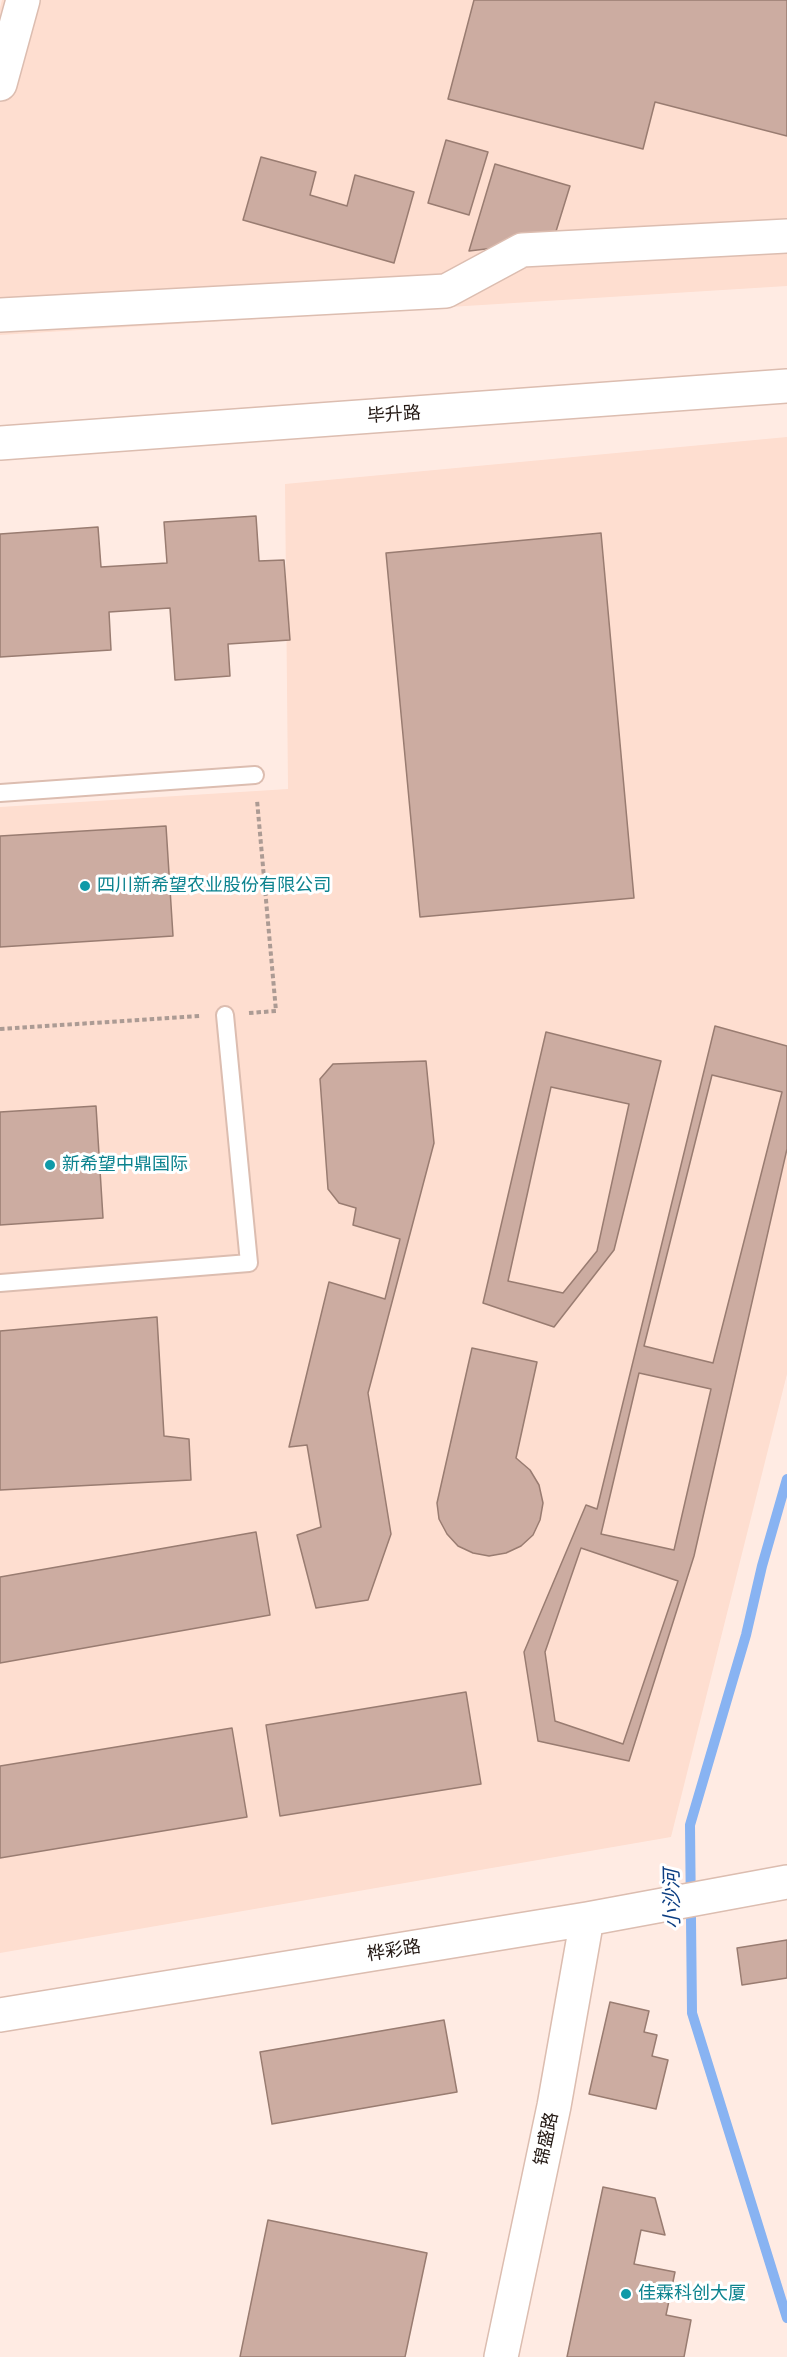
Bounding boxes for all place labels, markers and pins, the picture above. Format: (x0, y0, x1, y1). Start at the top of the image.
place label: 四川新希望农业股份有限公司 (97, 875, 331, 897)
marker: 四川新希望农业股份有限公司 (78, 879, 92, 893)
place label: 新希望中鼎国际 (62, 1154, 188, 1176)
marker: 新希望中鼎国际 (43, 1158, 57, 1172)
place label: 佳霖科创大厦 (638, 2283, 746, 2305)
marker: 佳霖科创大厦 (619, 2287, 633, 2301)

